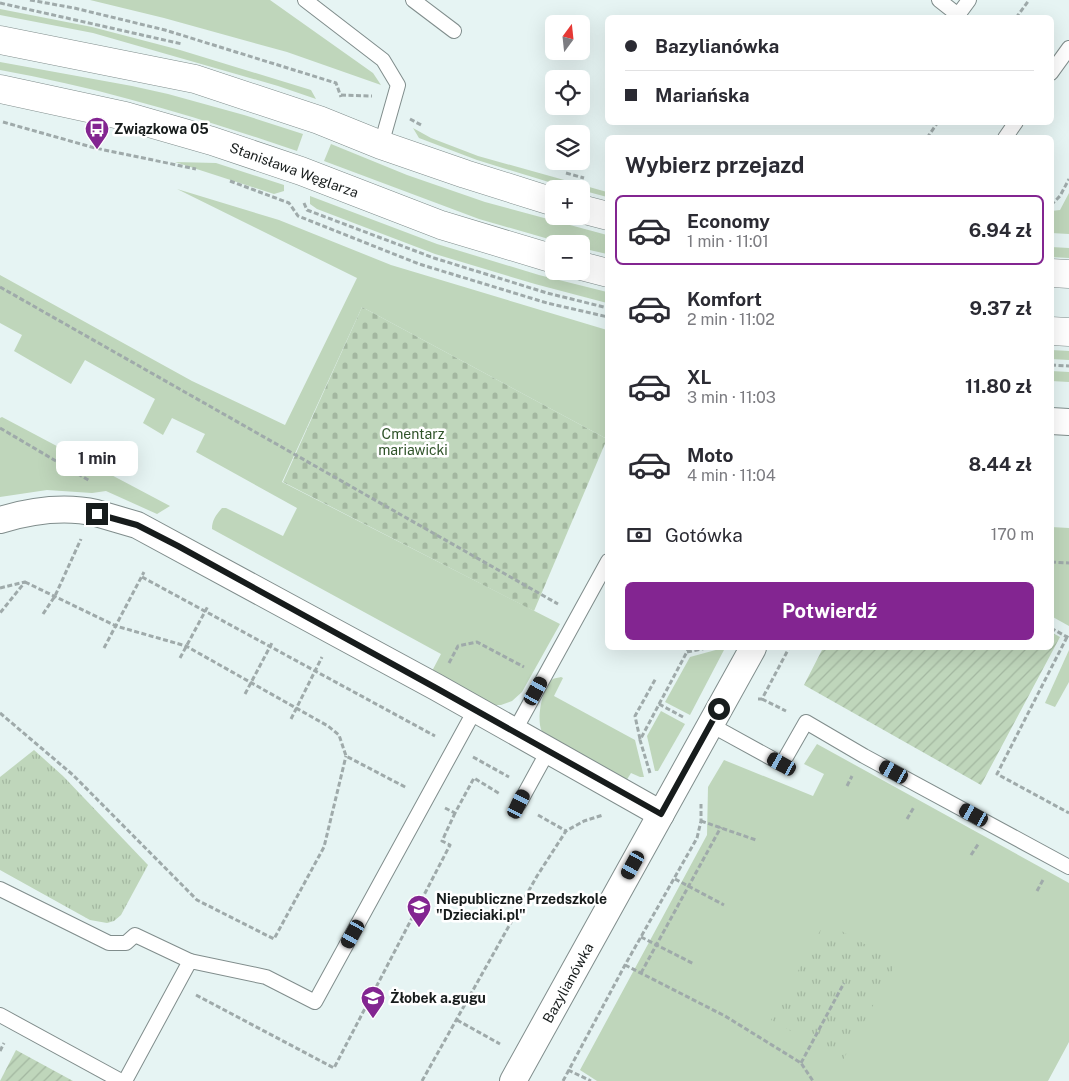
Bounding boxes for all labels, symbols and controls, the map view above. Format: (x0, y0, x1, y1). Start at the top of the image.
north arrow (545, 15, 590, 60)
map controls (545, 15, 590, 280)
text: Bazylianówka (655, 35, 779, 57)
button: locate (545, 70, 590, 115)
text: Mariańska (655, 84, 749, 106)
bus stop icon: Związkowa 05 (84, 116, 110, 150)
place label: Związkowa 05 (114, 121, 209, 137)
button: layers (545, 125, 590, 170)
street label: Stanisława Węglarza (227, 139, 361, 201)
text: Wybierz przejazd (625, 152, 805, 178)
button: + (545, 180, 590, 225)
icon: car (627, 208, 672, 253)
text: Economy (687, 210, 770, 232)
text: 6.94 zł (969, 219, 1032, 241)
text: 1 min · 11:01 (687, 232, 769, 251)
button: − (545, 235, 590, 280)
icon: car (627, 286, 672, 331)
text: Komfort (687, 288, 762, 310)
text: 9.37 zł (969, 297, 1032, 319)
text: 2 min · 11:02 (687, 310, 775, 329)
icon: car (627, 364, 672, 409)
text: XL (687, 366, 712, 388)
text: 11.80 zł (965, 375, 1032, 397)
text: 3 min · 11:03 (687, 388, 776, 407)
park label: Cmentarz mariawicki (378, 426, 448, 458)
callout: 1 min (56, 442, 138, 476)
icon: car (627, 442, 672, 487)
text: Moto (687, 444, 733, 466)
text: 1 min (78, 449, 116, 468)
text: 8.44 zł (968, 453, 1032, 475)
text: 4 min · 11:04 (687, 466, 776, 485)
route end (86, 503, 108, 525)
icon: cash (625, 521, 653, 549)
text: Gotówka (665, 524, 743, 546)
text: 170 m (991, 525, 1034, 544)
button: Potwierdź (625, 582, 1034, 640)
car (522, 674, 549, 708)
route start (708, 698, 730, 720)
car (765, 750, 798, 778)
car (877, 758, 910, 786)
car (505, 787, 532, 821)
car (957, 801, 990, 829)
car (619, 848, 646, 882)
place label: Niepubliczne Przedszkole "Dzieciaki.pl" (436, 891, 607, 923)
school or university icon: Niepubliczne Przedszkole "Dzieciaki.pl" (406, 894, 432, 928)
car (339, 917, 366, 951)
street label: Bazylianówka (539, 940, 597, 1026)
school or university icon: Żłobek a.gugu (360, 985, 386, 1019)
place label: Żłobek a.gugu (390, 989, 486, 1006)

